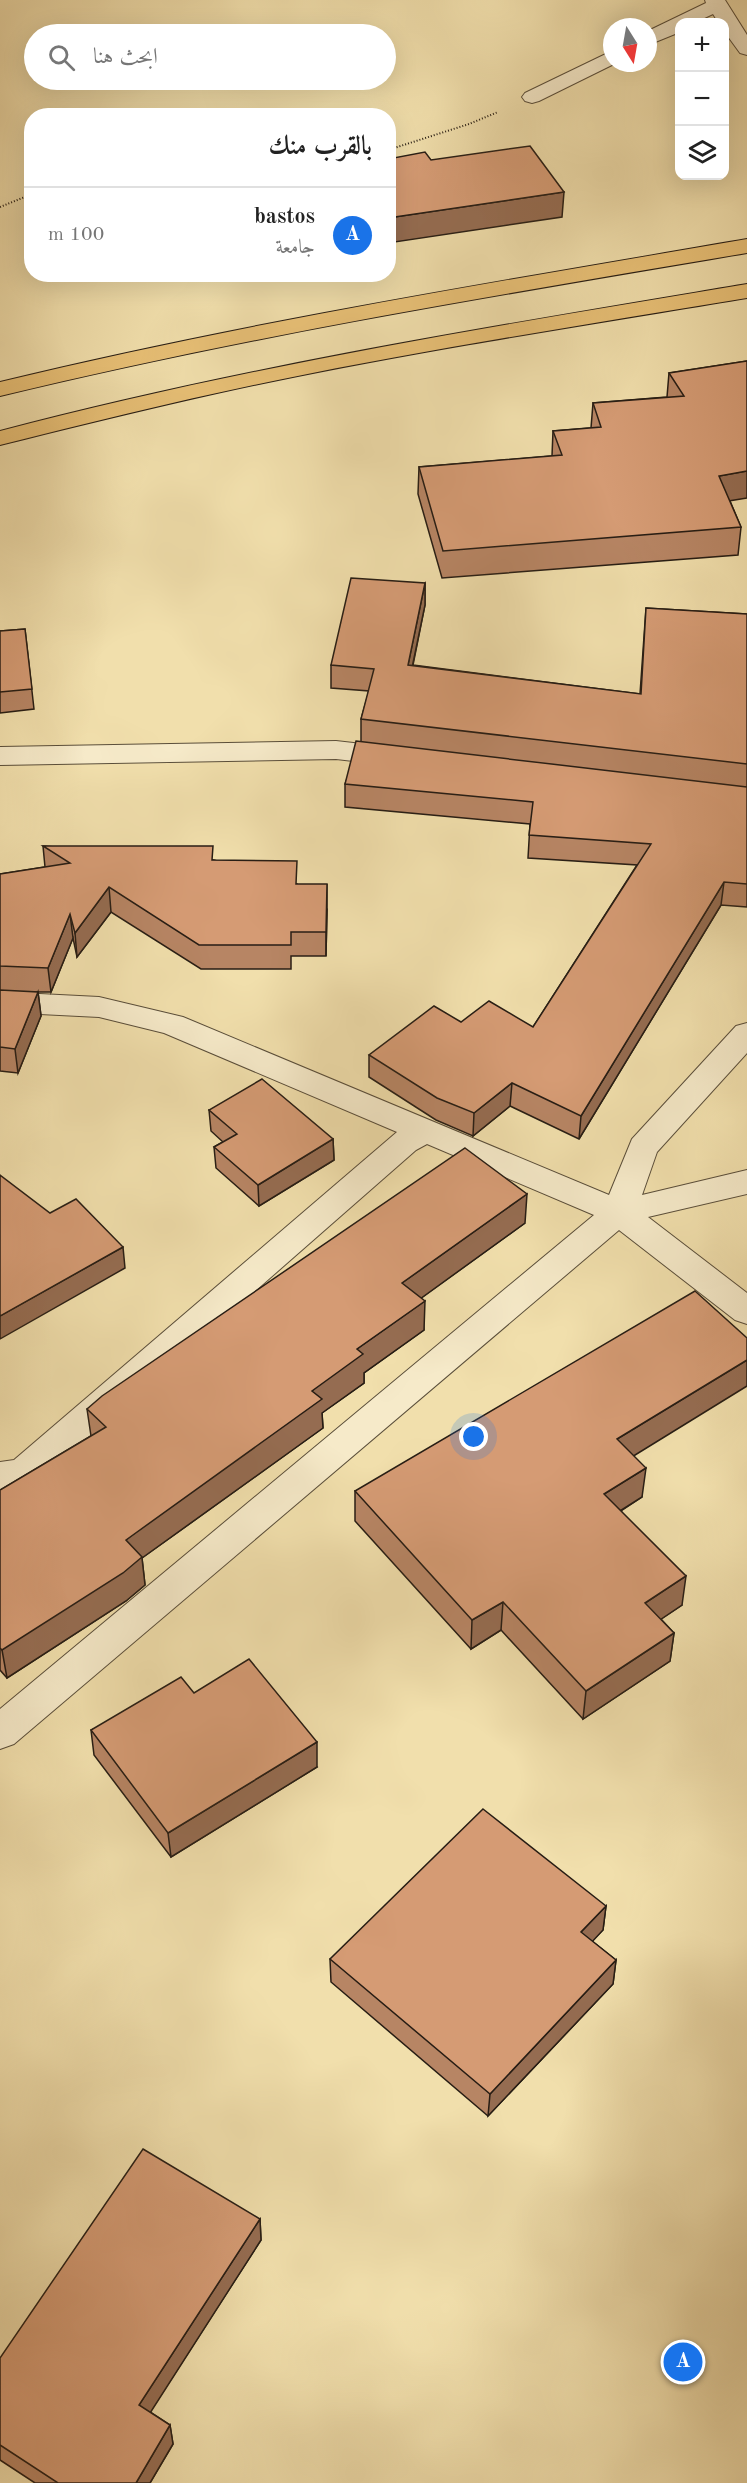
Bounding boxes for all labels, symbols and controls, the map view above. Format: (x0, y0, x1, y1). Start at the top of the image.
north arrow (603, 18, 657, 72)
map controls (675, 18, 729, 180)
button: + (675, 18, 729, 72)
search box (24, 24, 396, 90)
icon: search (45, 41, 78, 74)
text: ابحث هنا (93, 46, 158, 68)
button: − (675, 72, 729, 126)
button: layers (675, 126, 729, 180)
text: بالقرب منك (269, 134, 372, 160)
text: bastos (254, 206, 315, 228)
text: 100 m (48, 225, 104, 245)
text: A (345, 225, 360, 245)
text: جامعة (276, 238, 315, 258)
your location (459, 1422, 488, 1451)
pin: A (664, 2340, 702, 2384)

